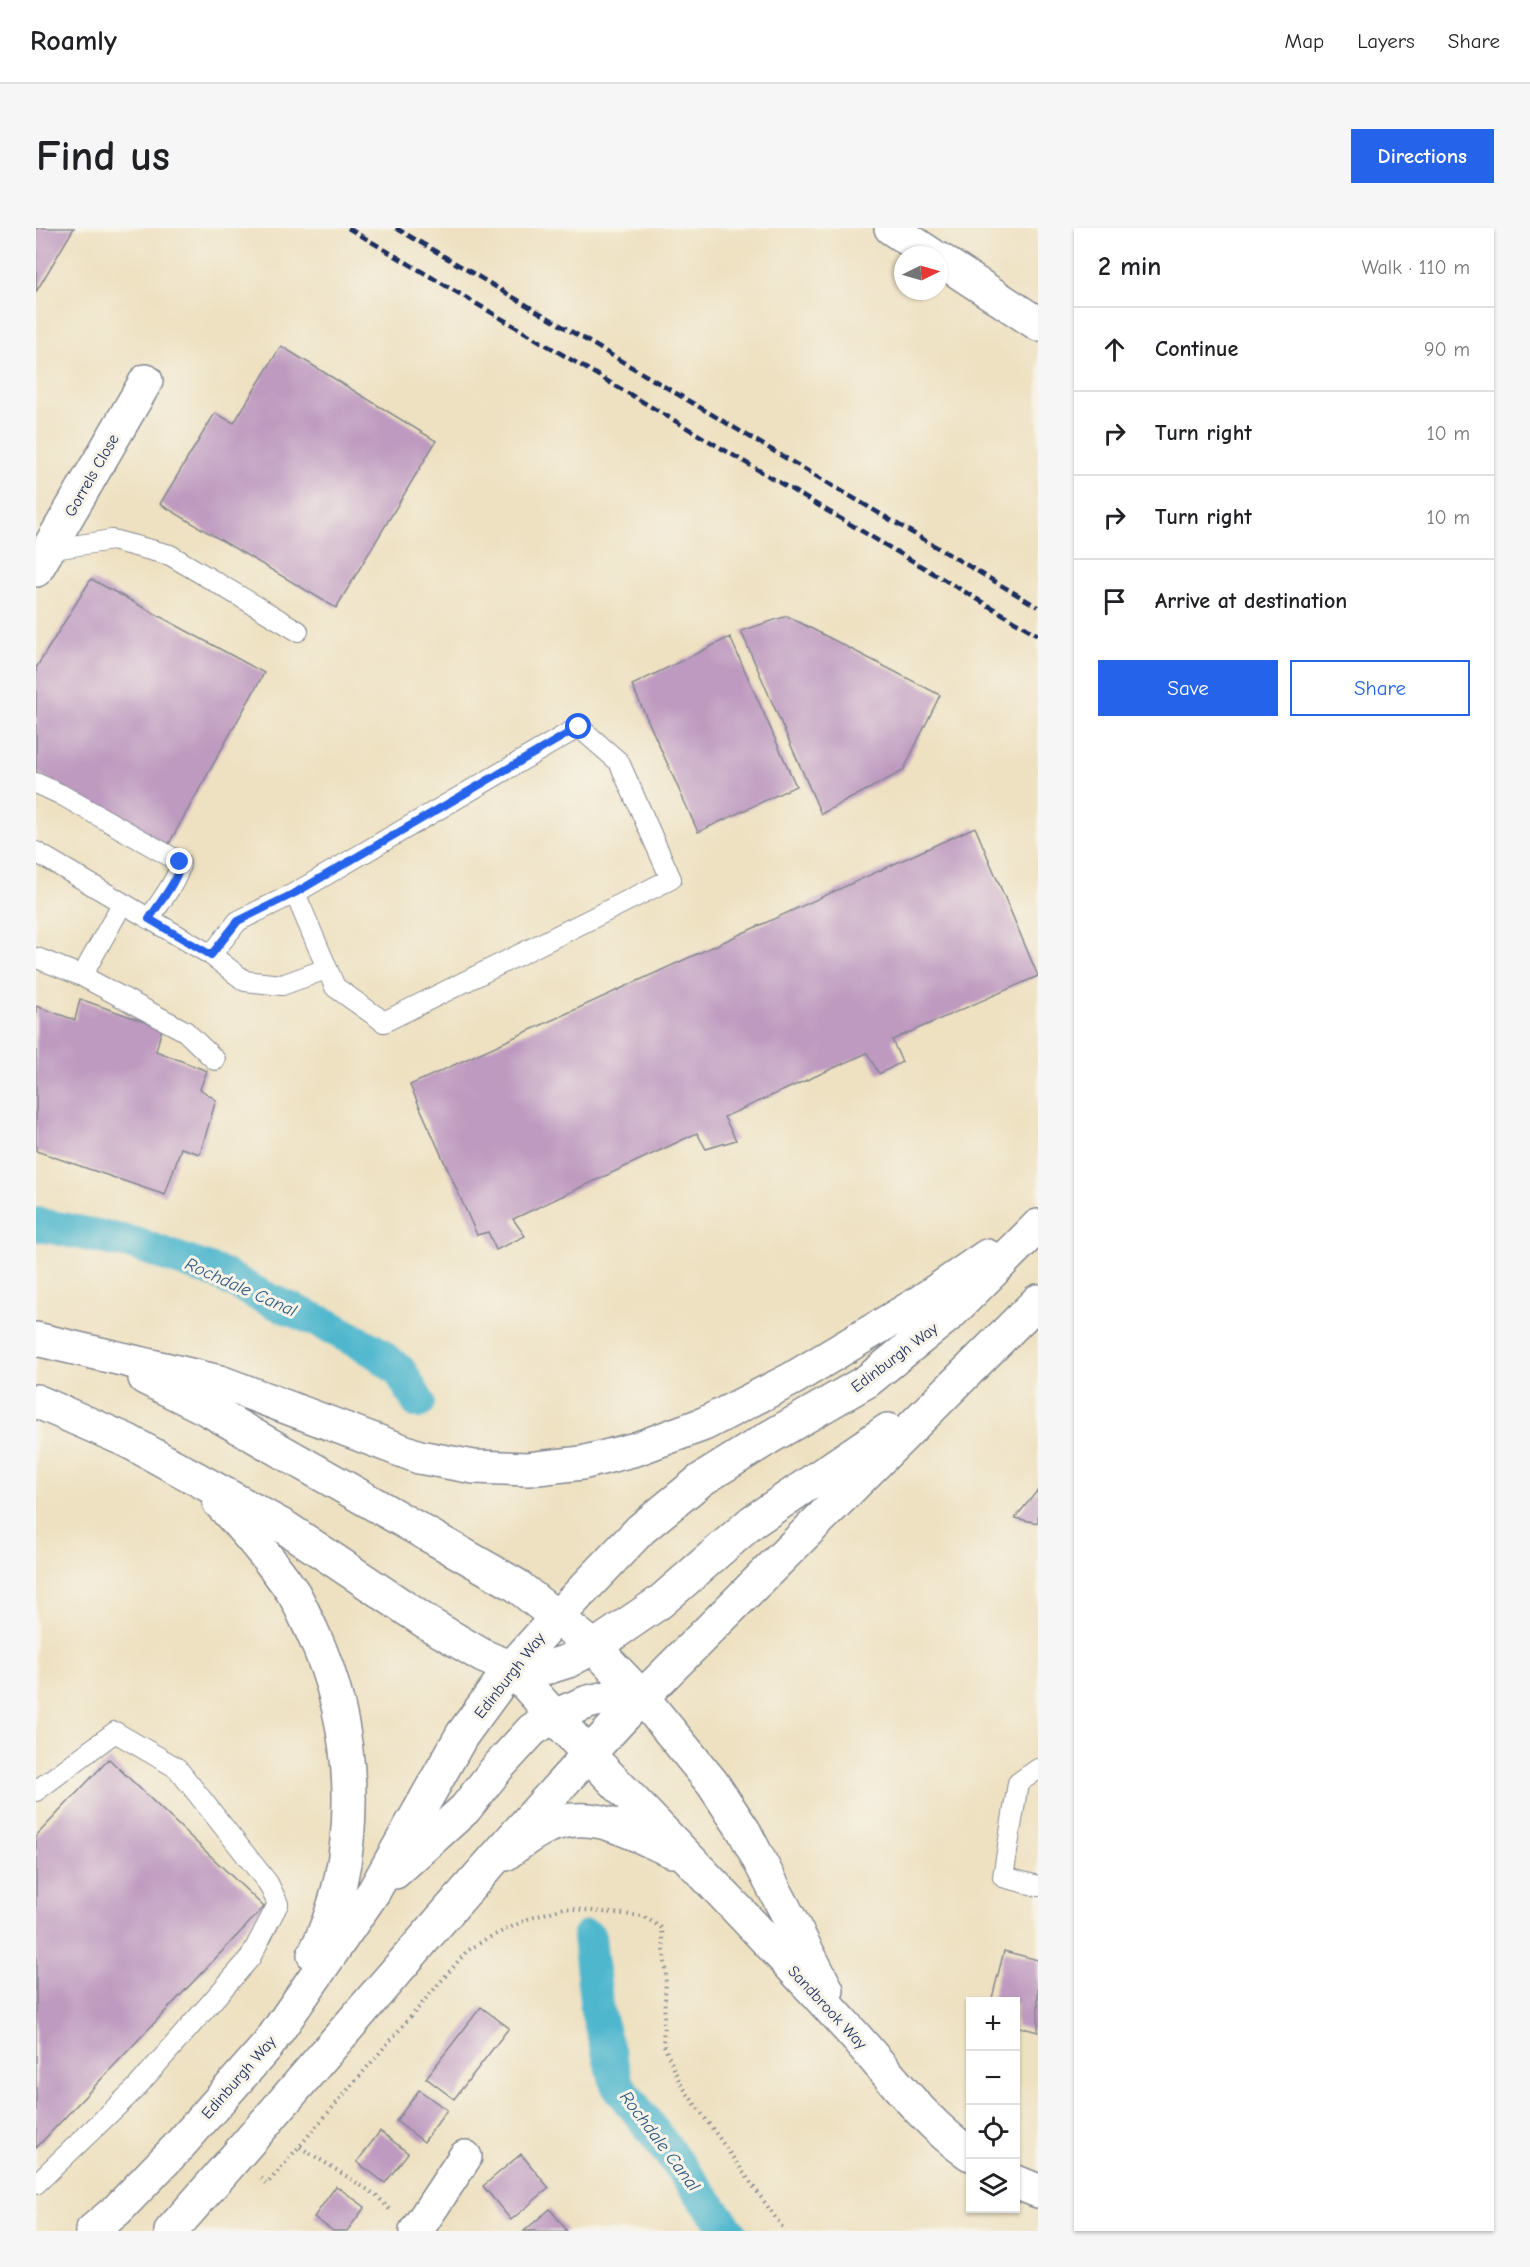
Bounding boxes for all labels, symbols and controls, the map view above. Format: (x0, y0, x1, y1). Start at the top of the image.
text: Roamly (30, 25, 117, 57)
text: Map (1285, 29, 1324, 53)
text: Layers (1357, 29, 1415, 53)
text: Share (1448, 29, 1500, 53)
button: Directions (1351, 129, 1494, 183)
text: Find us (36, 132, 170, 181)
north arrow (894, 246, 948, 300)
text: 2 min (1098, 252, 1161, 282)
text: Walk · 110 m (1362, 256, 1470, 279)
icon: ahead (1098, 333, 1131, 366)
text: Continue (1155, 336, 1238, 362)
text: 90 m (1424, 338, 1470, 361)
icon: right (1098, 417, 1131, 450)
text: Turn right (1155, 420, 1252, 446)
text: 10 m (1427, 422, 1470, 445)
street label: Gorrels Close (61, 431, 123, 520)
icon: right (1098, 501, 1131, 534)
text: Turn right (1155, 504, 1252, 530)
text: 10 m (1427, 506, 1470, 529)
icon: arrive (1098, 585, 1131, 618)
text: Arrive at destination (1155, 588, 1347, 614)
button: Save (1098, 660, 1278, 716)
button: Share (1290, 660, 1470, 716)
route start (565, 713, 591, 739)
route end (166, 848, 192, 874)
water label: Rochdale Canal (182, 1253, 301, 1322)
street label: Edinburgh Way (848, 1319, 942, 1396)
street label: Edinburgh Way (471, 1629, 549, 1722)
street label: Sandbrook Way (784, 1962, 871, 2054)
map controls (966, 1997, 1020, 2213)
button: + (966, 1997, 1020, 2051)
street label: Edinburgh Way (198, 2032, 280, 2123)
button: − (966, 2051, 1020, 2105)
water label: Rochdale Canal (615, 2087, 705, 2196)
button: locate (966, 2105, 1020, 2159)
button: layers (966, 2159, 1020, 2213)

